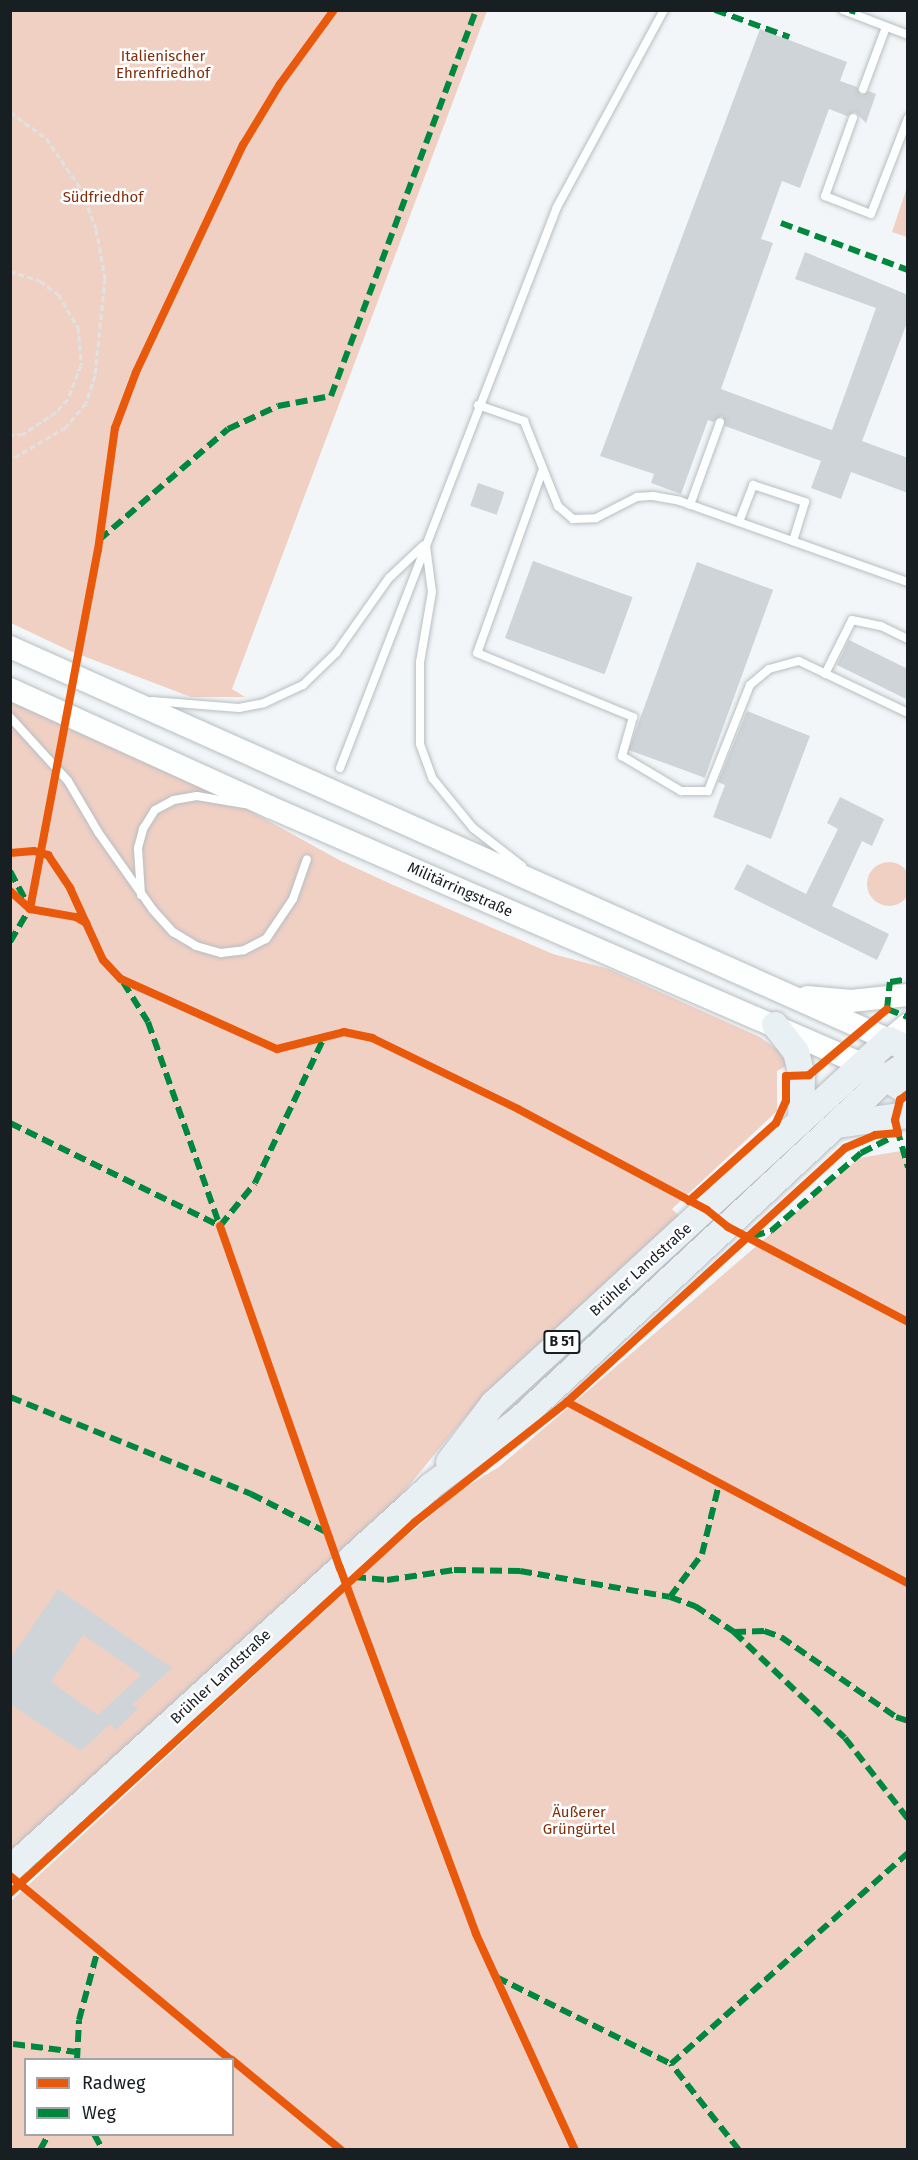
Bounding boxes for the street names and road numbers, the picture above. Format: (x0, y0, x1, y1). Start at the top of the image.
street label: Militärringstraße (405, 859, 515, 921)
street label: Brühler Landstraße (586, 1220, 696, 1320)
road number: B 51 (542, 1331, 582, 1353)
street label: Brühler Landstraße (167, 1626, 275, 1728)

